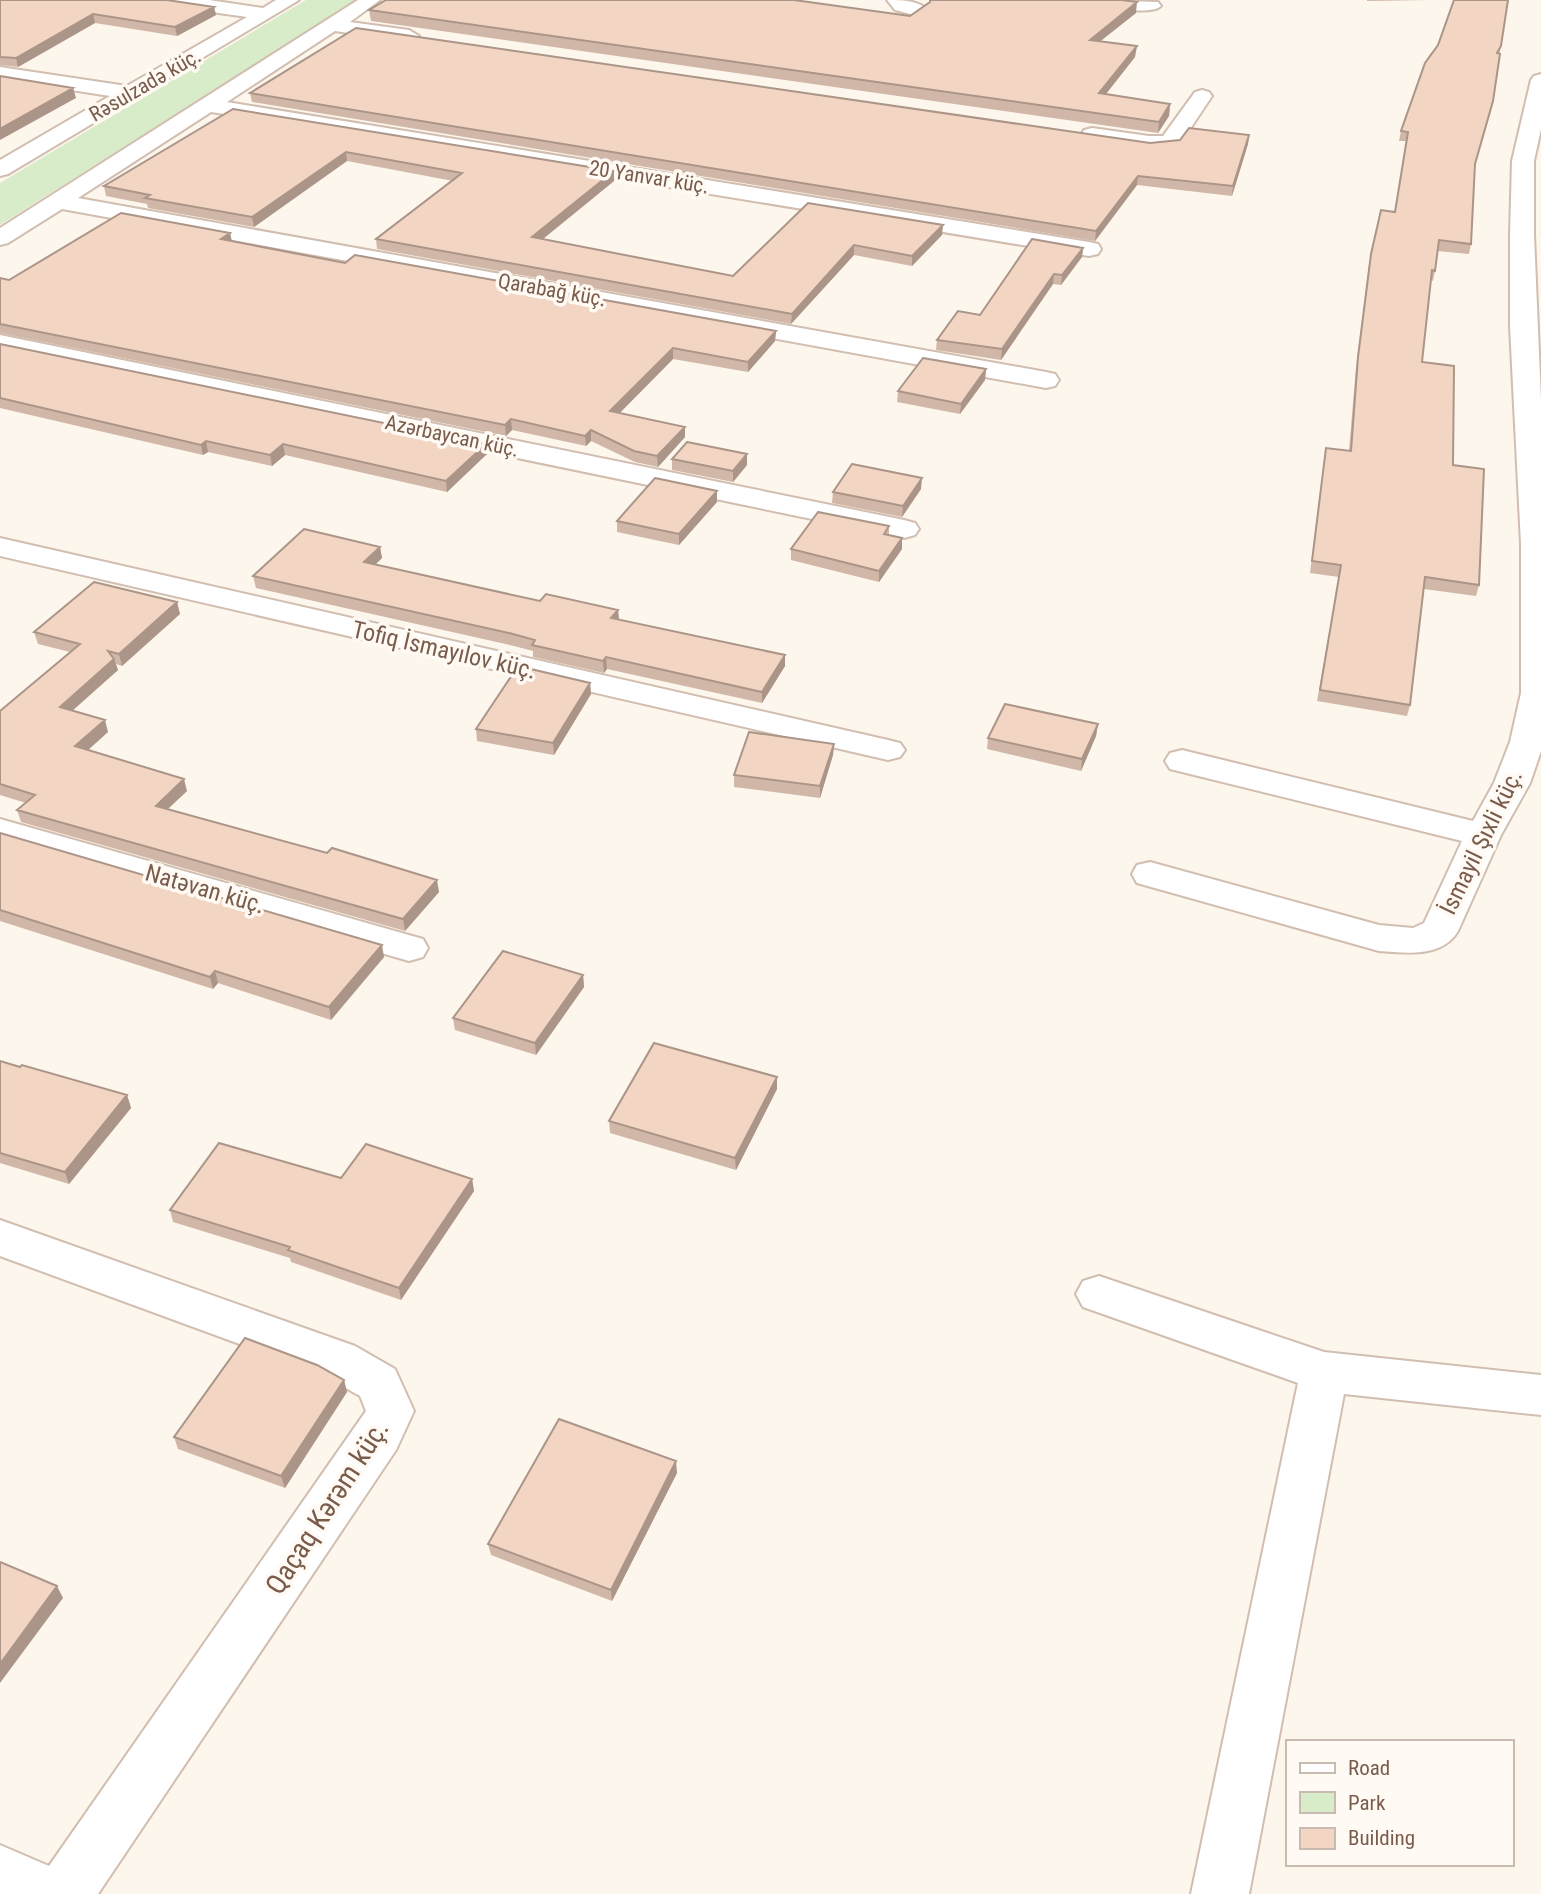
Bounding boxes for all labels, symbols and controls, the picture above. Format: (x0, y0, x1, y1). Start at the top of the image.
street label: Rəsulzadə küç. (85, 43, 205, 127)
street label: 20 Yanvar küç. (587, 156, 711, 198)
street label: Qarabağ küç. (496, 269, 608, 311)
street label: Azərbaycan küç. (383, 410, 521, 462)
street label: Tofiq İsmayılov küç. (349, 615, 539, 685)
street label: İsmayil Şıxli küç. (1434, 765, 1528, 919)
street label: Natəvan küç. (142, 859, 268, 919)
street label: Qaçaq Kərəm küç. (258, 1414, 396, 1600)
legend (1286, 1740, 1513, 1866)
text: Road (1348, 1756, 1390, 1780)
text: Park (1348, 1791, 1386, 1815)
text: Building (1348, 1826, 1415, 1850)

